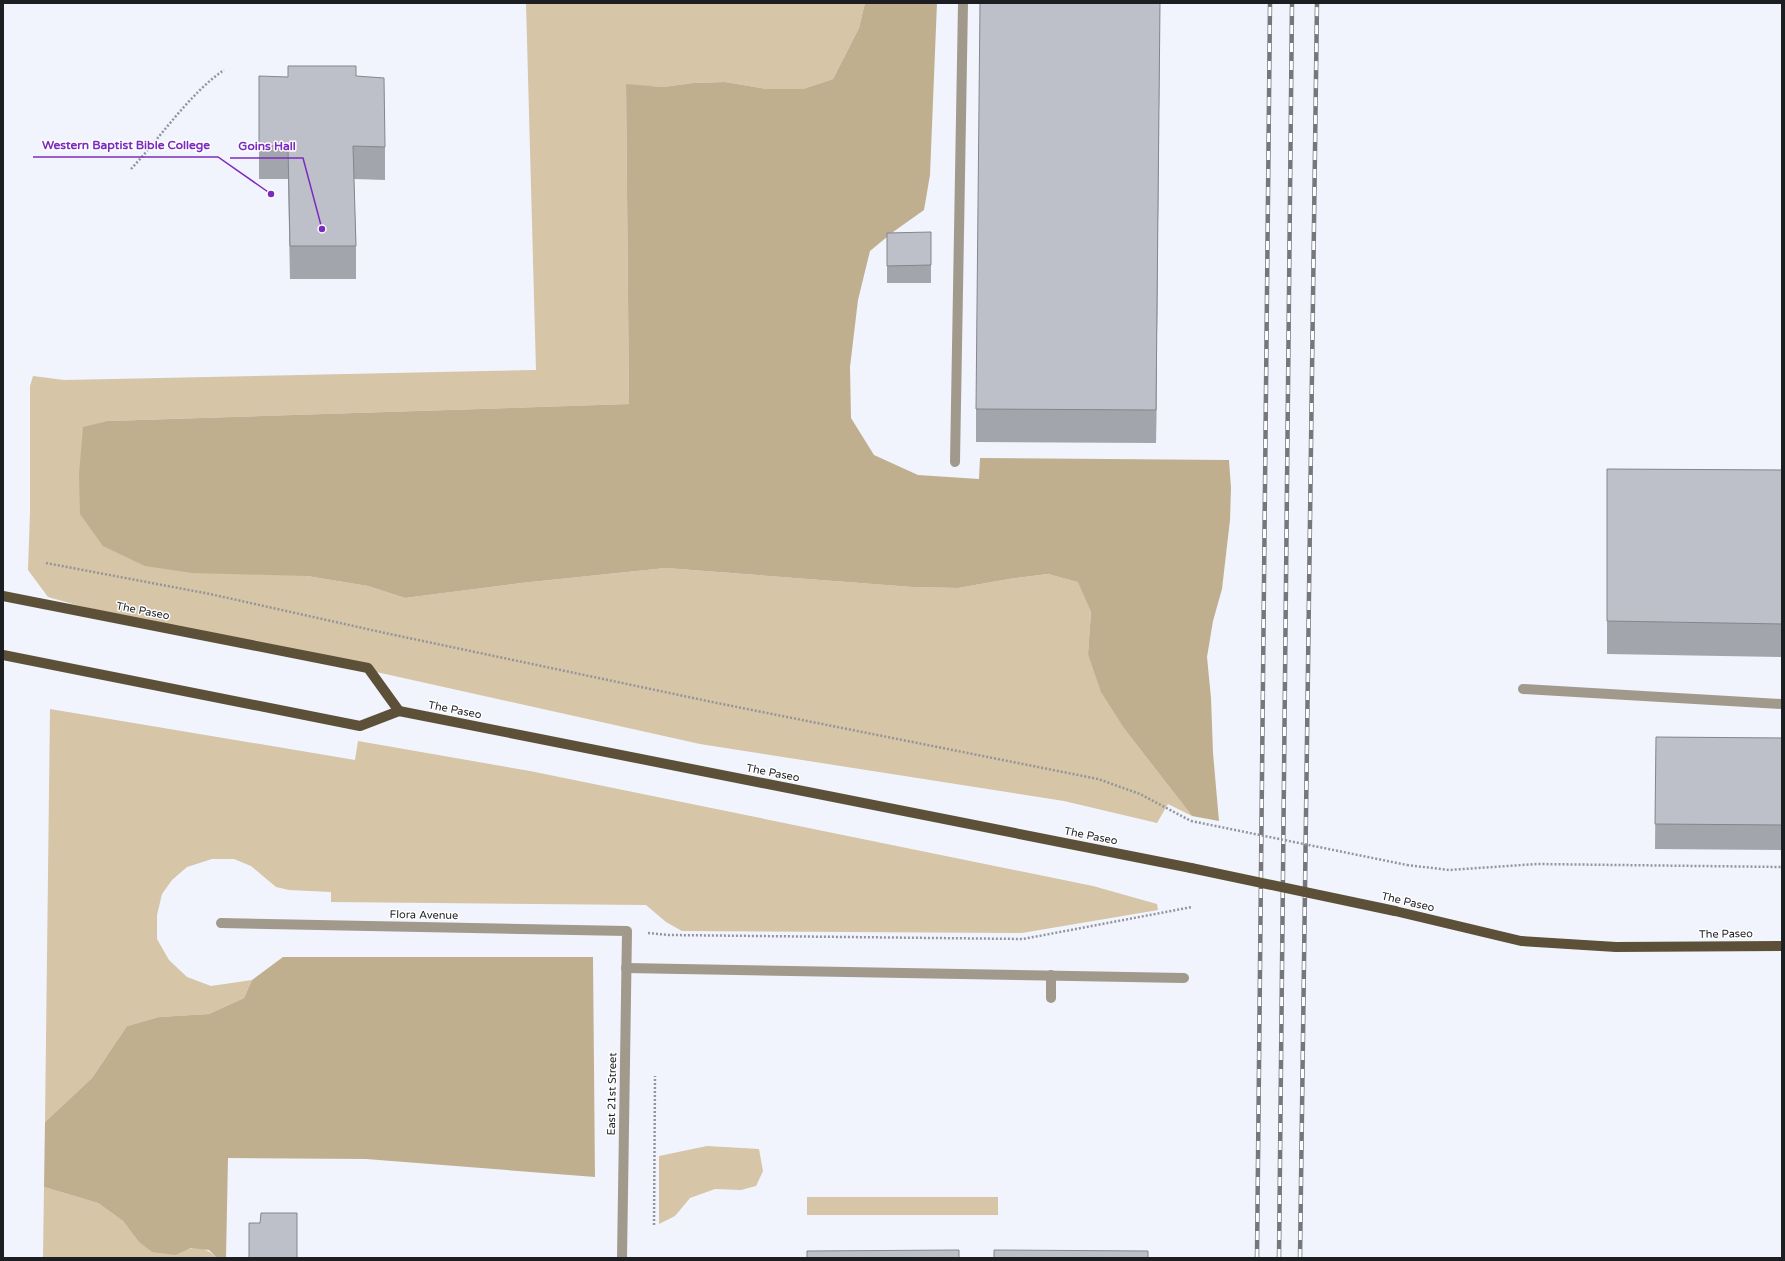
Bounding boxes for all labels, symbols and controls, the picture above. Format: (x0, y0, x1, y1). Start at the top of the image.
callout: Western Baptist Bible College (33, 133, 218, 157)
callout: Goins Hall (230, 134, 303, 158)
text: Western Baptist Bible College (42, 138, 210, 153)
text: Goins Hall (238, 139, 296, 153)
street label: The Paseo (115, 599, 171, 623)
street label: The Paseo (427, 698, 483, 722)
street label: The Paseo (745, 761, 801, 785)
street label: The Paseo (1063, 824, 1119, 848)
street label: The Paseo (1380, 890, 1436, 914)
street label: Flora Avenue (390, 908, 458, 922)
street label: The Paseo (1699, 927, 1753, 941)
street label: East 21st Street (605, 1052, 619, 1136)

